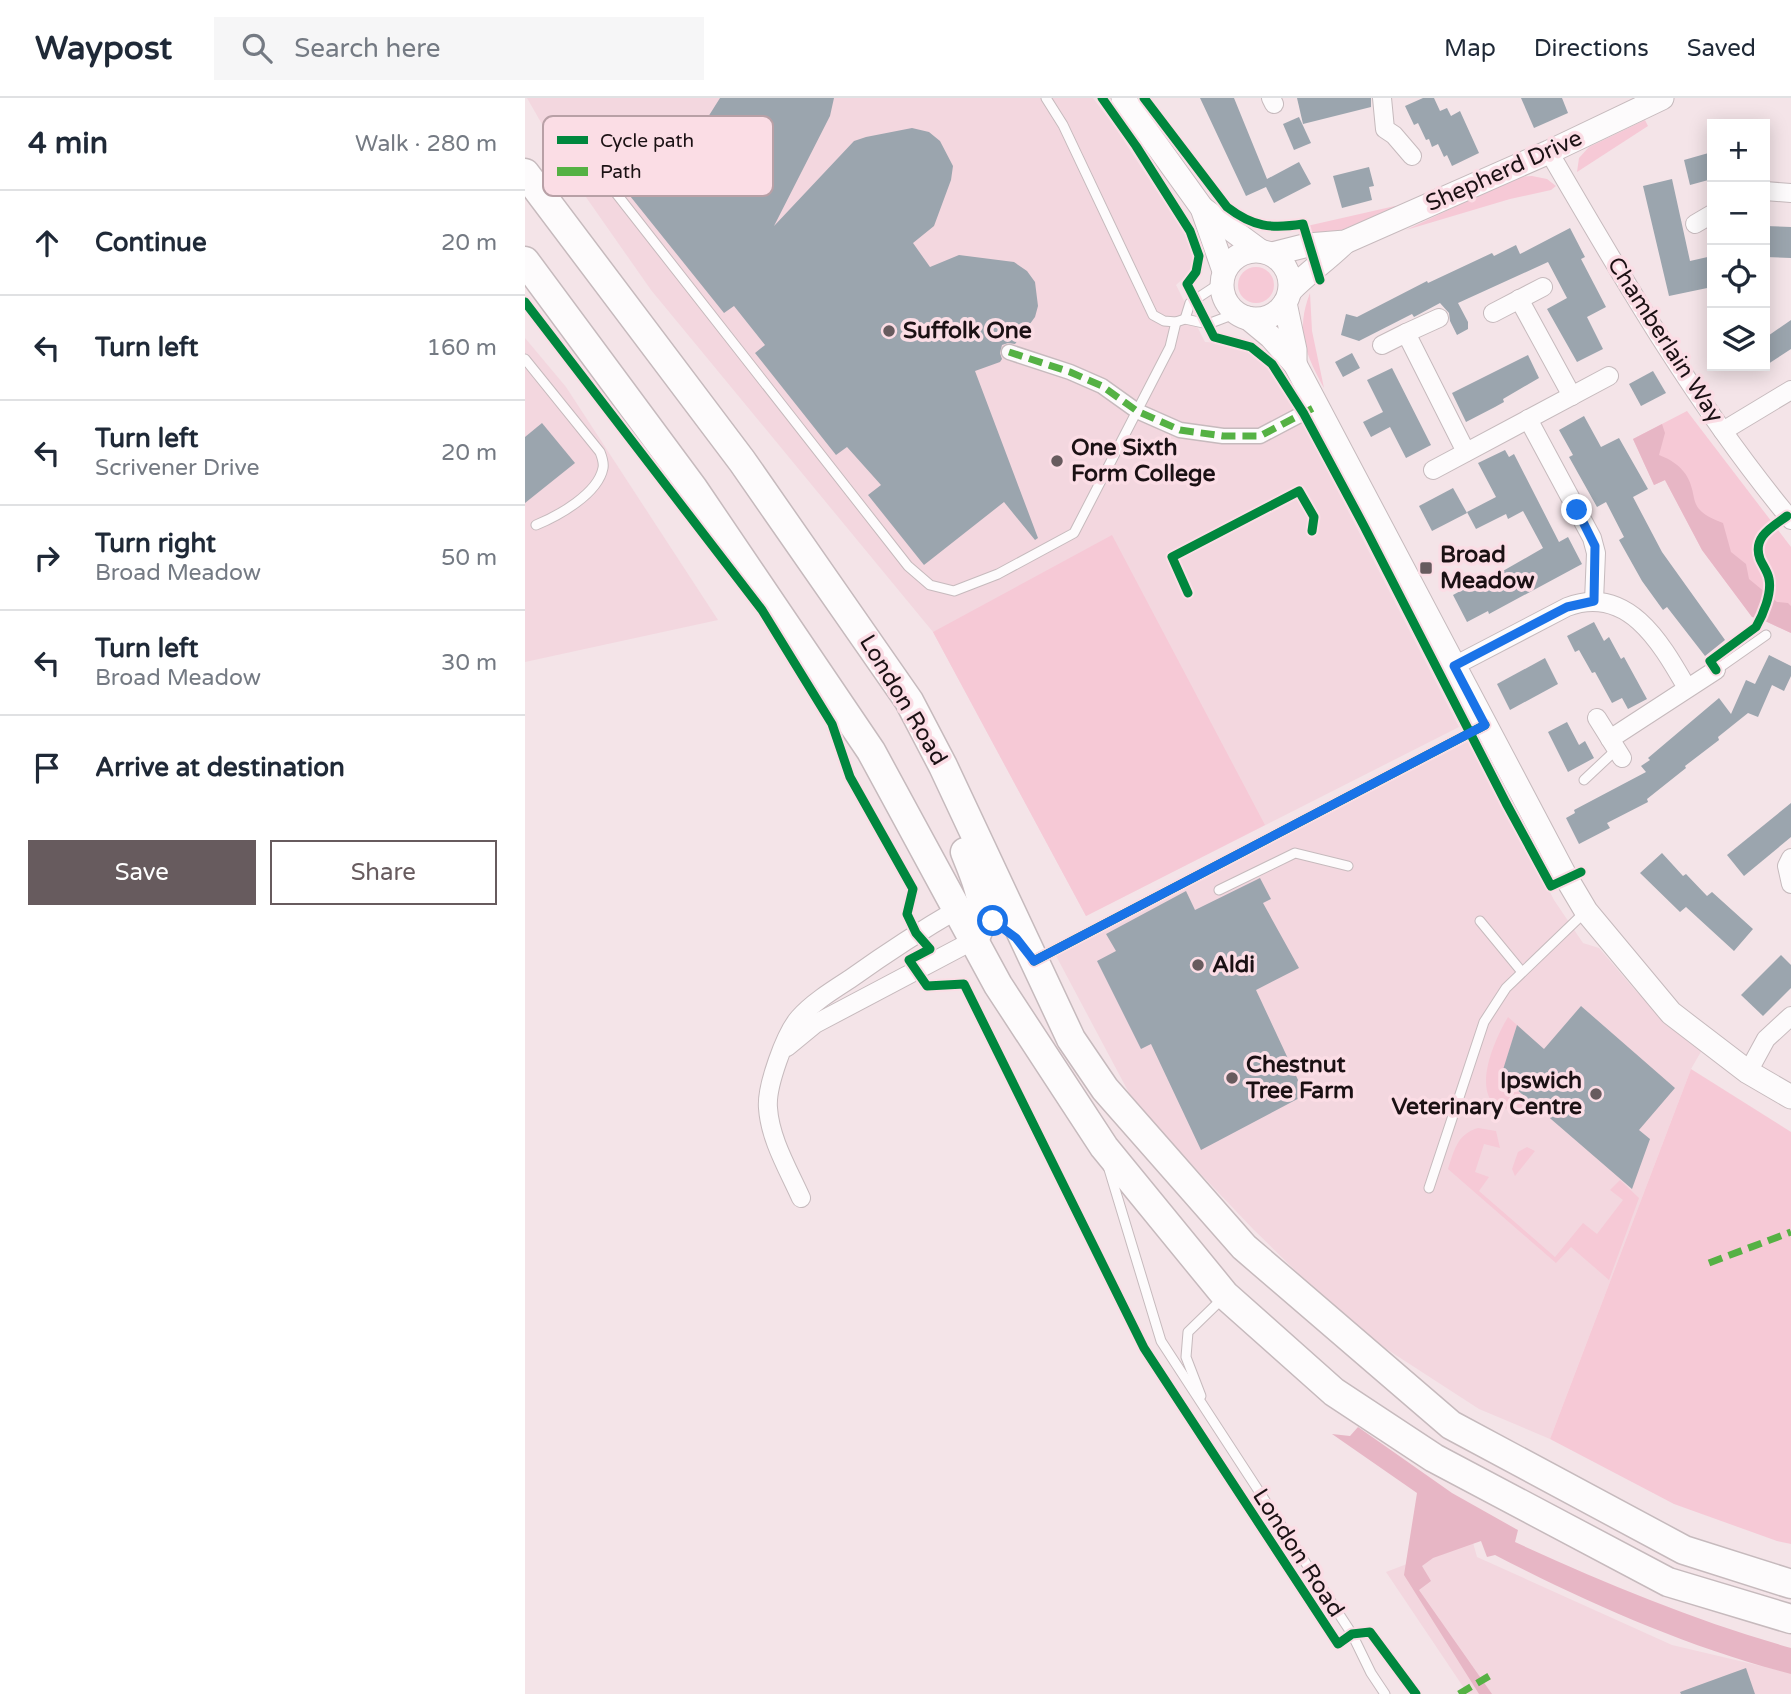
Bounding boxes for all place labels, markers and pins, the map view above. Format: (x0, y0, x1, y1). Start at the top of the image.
place label: Suffolk One (903, 317, 1032, 345)
marker: Suffolk One (881, 323, 897, 339)
place label: One Sixth Form College (1071, 434, 1216, 488)
marker: One Sixth Form College (1049, 453, 1065, 469)
place label: Broad Meadow (1440, 541, 1534, 595)
marker: Broad Meadow (1418, 560, 1434, 576)
place label: Aldi (1212, 951, 1255, 979)
marker: Aldi (1190, 957, 1206, 973)
place label: Chestnut Tree Farm (1245, 1051, 1354, 1105)
place label: Ipswich Veterinary Centre (1391, 1067, 1582, 1121)
marker: Chestnut Tree Farm (1224, 1070, 1240, 1086)
marker: Ipswich Veterinary Centre (1588, 1086, 1604, 1102)

